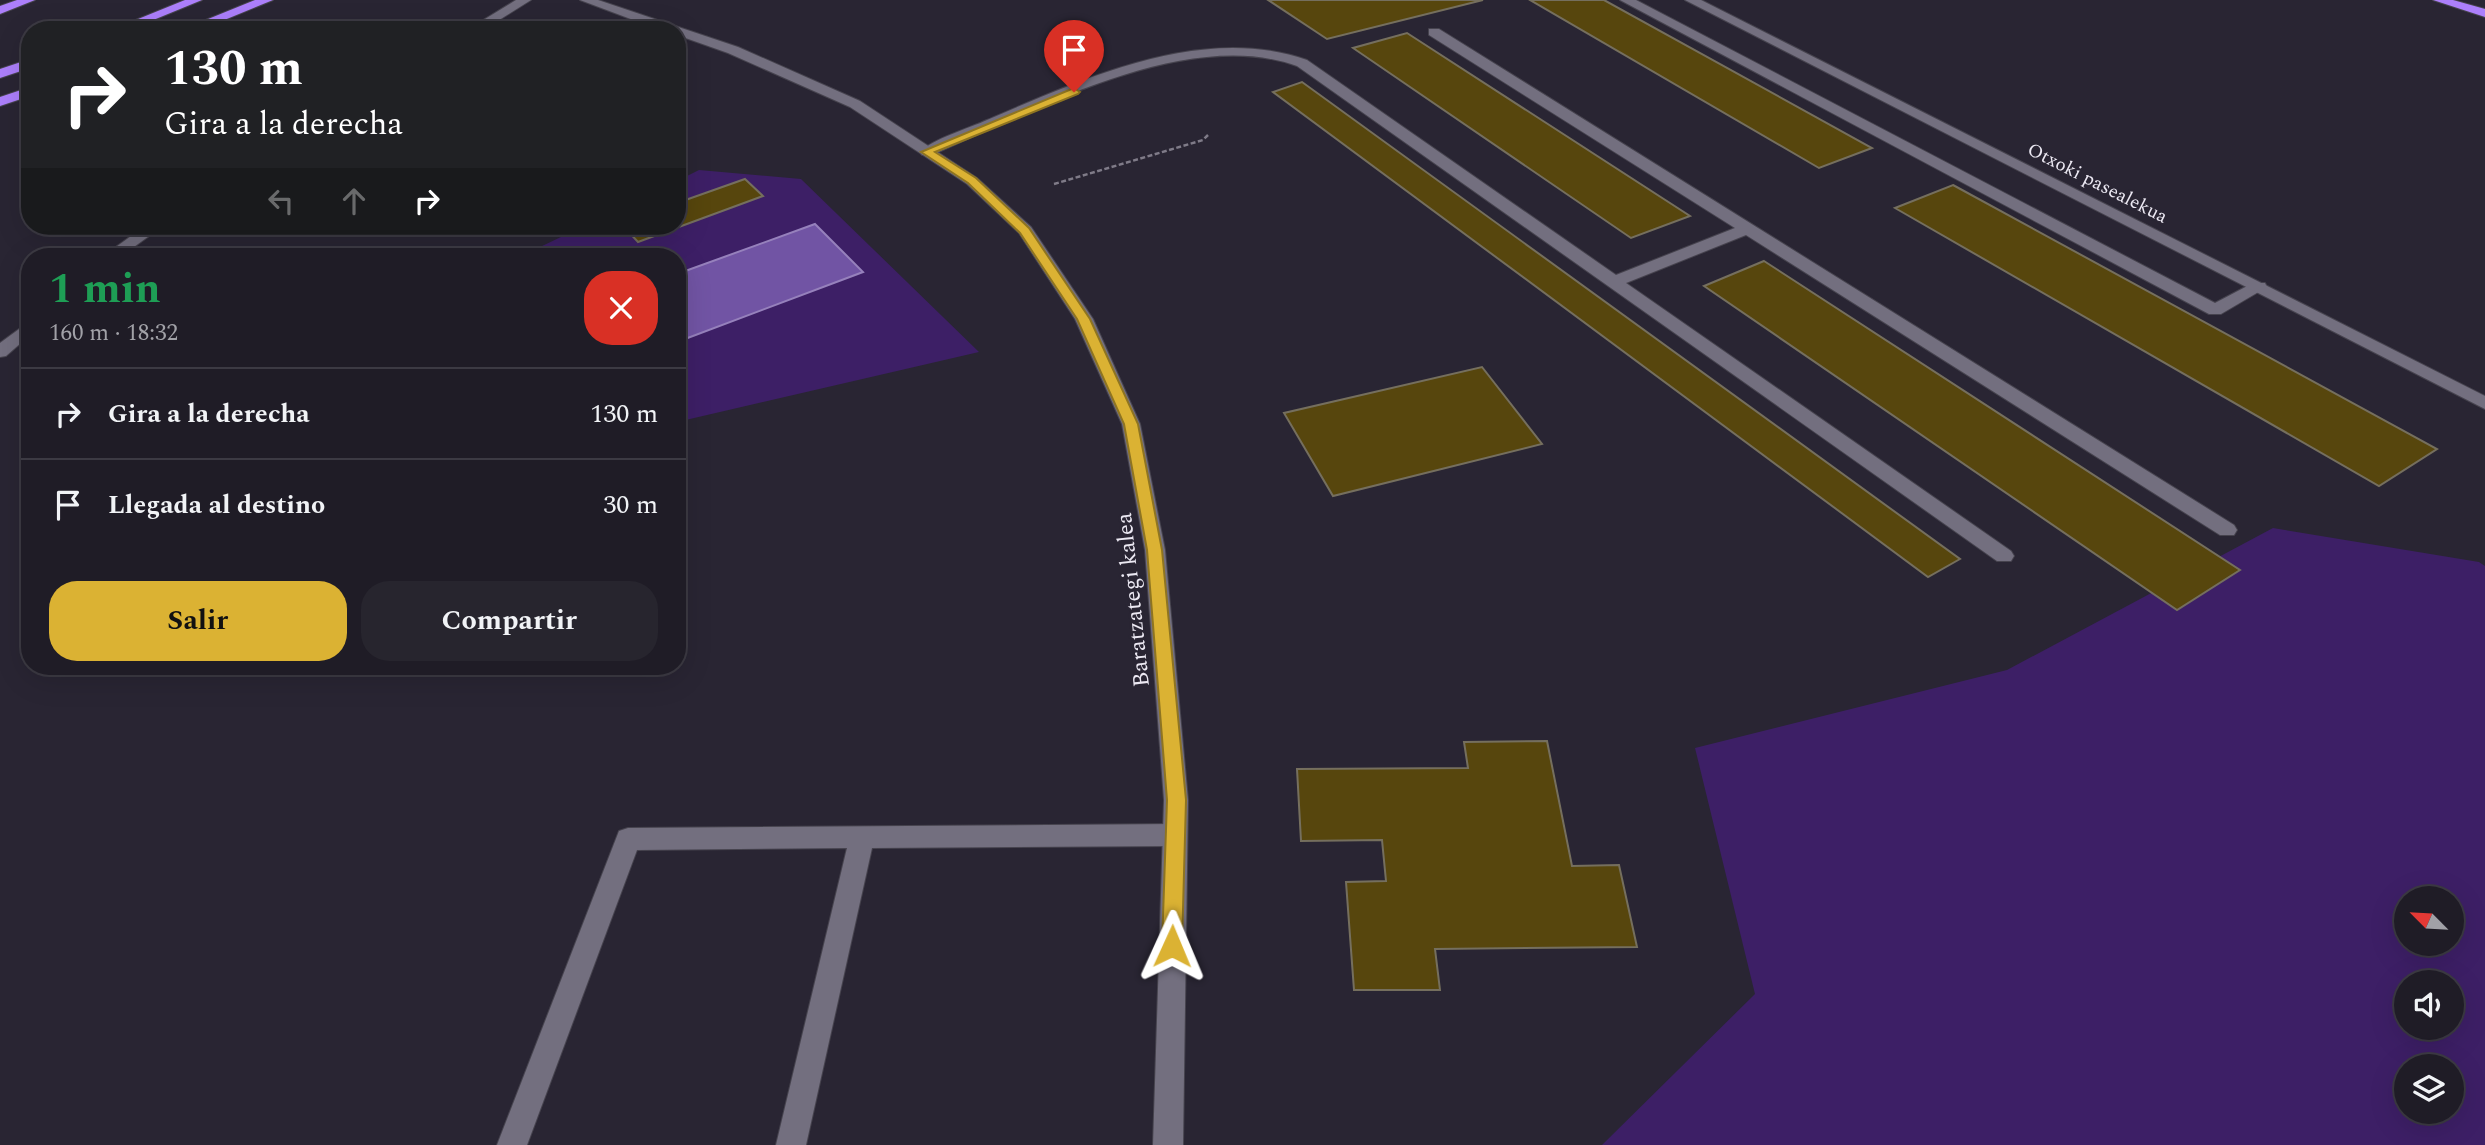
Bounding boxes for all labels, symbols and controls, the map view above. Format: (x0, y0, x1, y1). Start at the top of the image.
pin (1044, 20, 1104, 92)
icon: arrive (1055, 31, 1093, 69)
text: 130 m (164, 32, 303, 107)
icon: right (49, 49, 140, 140)
text: Gira a la derecha (164, 100, 403, 149)
street label: Otxoki pasealekua (2022, 135, 2173, 232)
icon: left (262, 182, 300, 220)
icon: ahead (335, 182, 373, 220)
icon: right (408, 182, 446, 220)
text: 1 min (49, 258, 161, 321)
button: close (584, 271, 658, 345)
text: 160 m · 18:32 (49, 316, 178, 351)
text: Gira a la derecha (108, 394, 310, 434)
text: 130 m (590, 394, 658, 434)
icon: right (49, 395, 87, 433)
text: Llegada al destino (108, 485, 325, 525)
text: 30 m (603, 485, 658, 525)
icon: arrive (49, 486, 87, 524)
street label: Baratzategi kalea (1107, 511, 1160, 689)
button: Salir (49, 581, 347, 661)
button: Compartir (361, 581, 658, 661)
north arrow (2394, 886, 2464, 956)
map controls (2394, 886, 2464, 1124)
position arrow (1135, 909, 1209, 983)
button: sound (2394, 970, 2464, 1040)
button: layers (2394, 1054, 2464, 1124)

